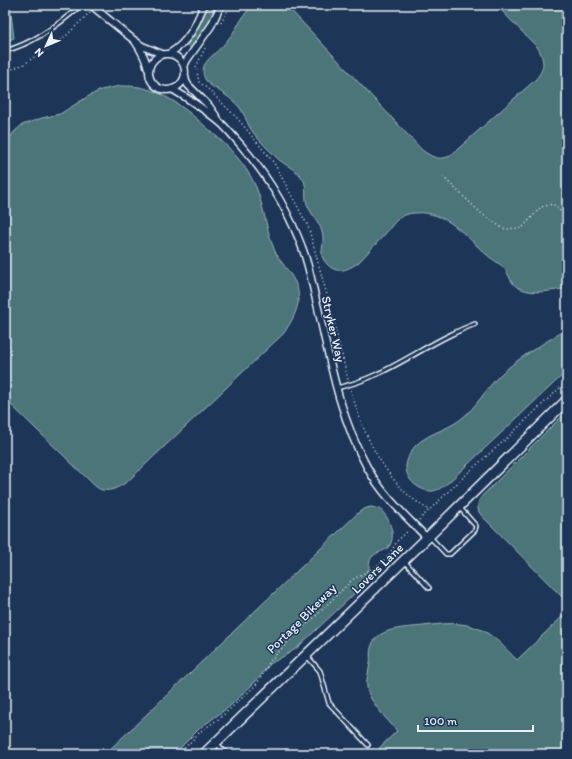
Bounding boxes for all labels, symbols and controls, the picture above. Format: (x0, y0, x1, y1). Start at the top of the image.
north arrow (26, 26, 66, 66)
text: N (32, 45, 46, 60)
street label: Stryker Way (319, 295, 348, 364)
street label: Lovers Lane (348, 540, 406, 597)
street label: Portage Bikeway (263, 580, 339, 656)
scale bar (418, 707, 533, 733)
text: 100 m (424, 714, 457, 728)

